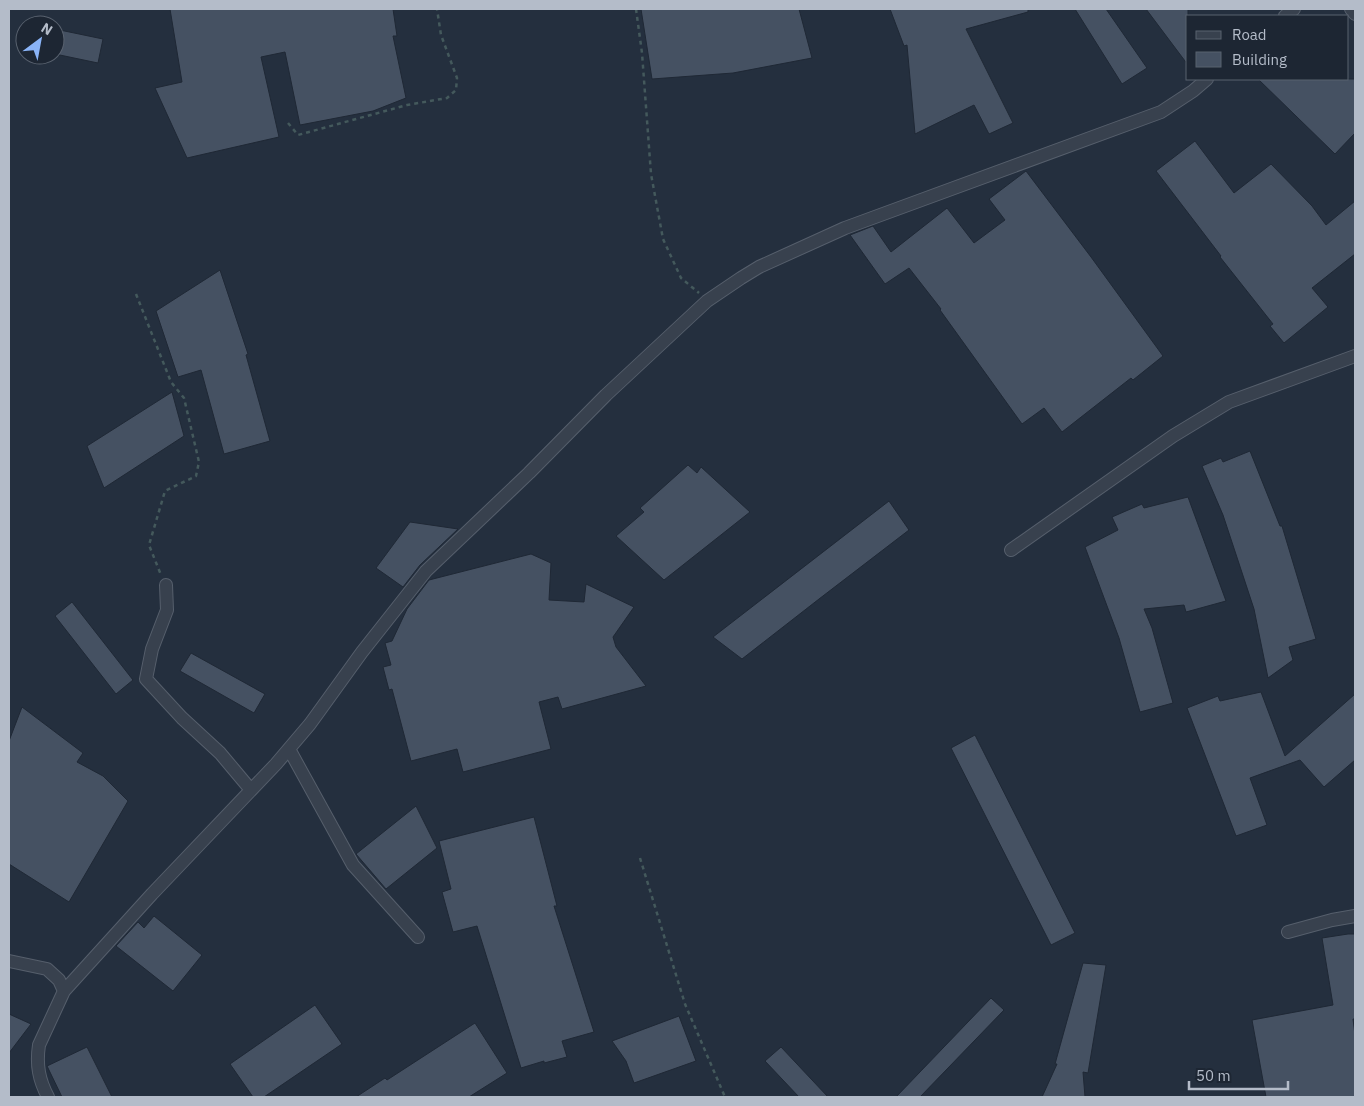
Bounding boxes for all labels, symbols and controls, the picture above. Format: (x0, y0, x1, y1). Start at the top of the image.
north arrow (15, 15, 65, 65)
legend (1186, 15, 1349, 80)
text: N (38, 19, 56, 39)
text: Road (1232, 25, 1267, 44)
text: Building (1232, 50, 1287, 69)
scale bar (1189, 1058, 1288, 1090)
text: 50 m (1196, 1066, 1231, 1085)

